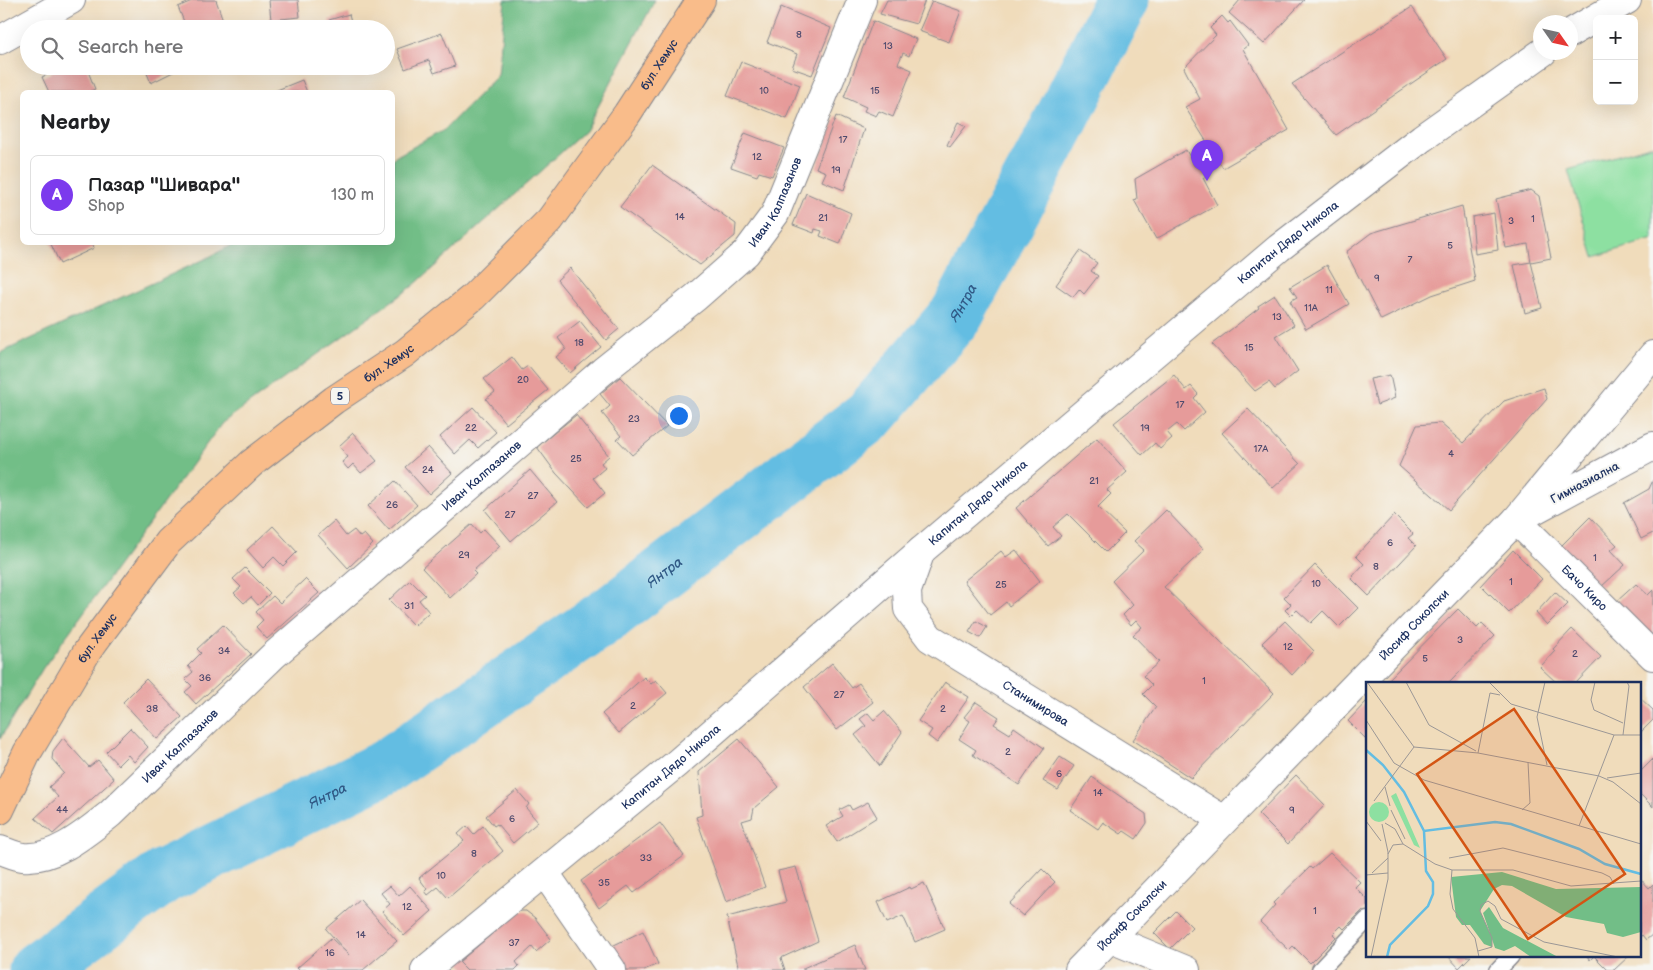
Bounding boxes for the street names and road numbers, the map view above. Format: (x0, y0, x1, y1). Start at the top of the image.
street label: бул. Хемус (637, 36, 681, 93)
street label: Иван Калпазанов (745, 154, 805, 250)
street label: Капитан Дядо Никола (1235, 198, 1341, 287)
street label: бул. Хемус (361, 341, 417, 386)
road number: 5 (331, 388, 349, 404)
street label: Иван Калпазанов (439, 437, 525, 514)
street label: Капитан Дядо Никола (925, 457, 1030, 549)
street label: Гимназиална (1548, 459, 1622, 507)
street label: Бачо Киро (1558, 562, 1610, 614)
street label: Йосиф Соколски (1376, 586, 1452, 664)
street label: бул. Хемус (75, 610, 120, 666)
street label: Станимирова (1000, 677, 1071, 730)
street label: Иван Калпазанов (139, 705, 222, 786)
street label: Капитан Дядо Никола (619, 721, 724, 813)
street label: Йосиф Соколски (1094, 877, 1170, 954)

